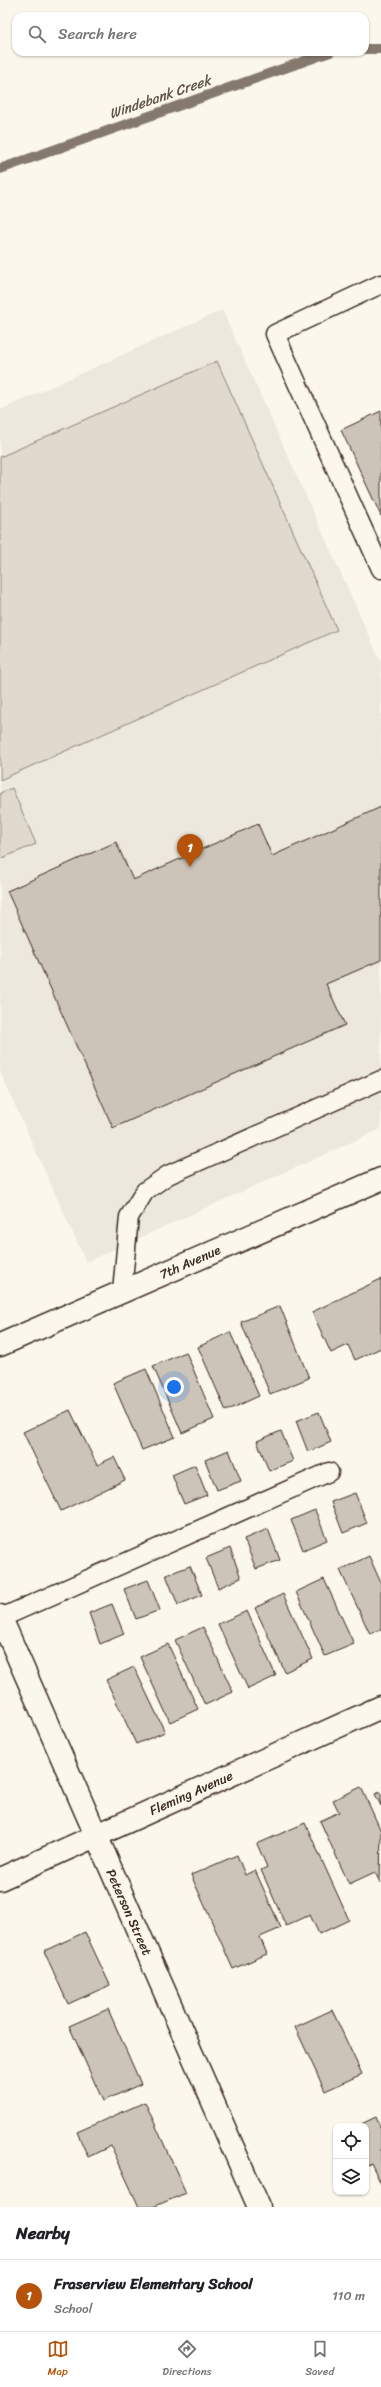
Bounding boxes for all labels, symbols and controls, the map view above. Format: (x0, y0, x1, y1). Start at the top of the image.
search box (12, 12, 369, 56)
text: Search here (58, 21, 137, 47)
icon: search (26, 23, 48, 45)
water label: Windebank Creek (106, 67, 216, 126)
pin: 1 (177, 834, 203, 867)
street label: 7th Avenue (156, 1238, 224, 1286)
your location (164, 1377, 184, 1397)
street label: Fleming Avenue (145, 1764, 237, 1822)
street label: Peterson Street (100, 1865, 158, 1959)
map controls (333, 2123, 369, 2195)
button: locate (333, 2123, 369, 2159)
button: layers (333, 2159, 369, 2195)
text: Nearby (16, 2218, 70, 2248)
text: Fraserview Elementary School (54, 2271, 253, 2297)
text: 1 (26, 2284, 32, 2307)
text: 110 m (332, 2284, 365, 2307)
text: School (54, 2297, 92, 2320)
tab: Map (47, 2338, 69, 2381)
tab: Directions (162, 2338, 212, 2381)
tab: Saved (305, 2338, 334, 2381)

